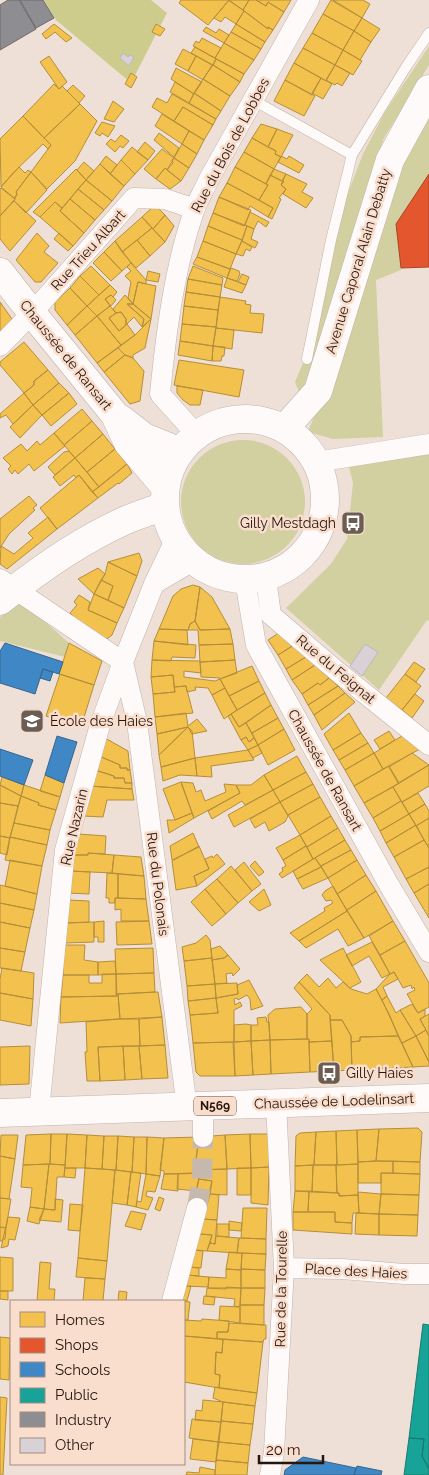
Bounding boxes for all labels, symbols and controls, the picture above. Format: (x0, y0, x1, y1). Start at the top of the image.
street label: Rue du Bois de Lobbes (188, 75, 272, 215)
street label: Avenue Caporal Alain Debatty (322, 166, 394, 356)
street label: Rue Trieu Albart (48, 206, 129, 294)
street label: Chaussée de Ransart (17, 297, 115, 413)
bus stop icon: Gilly Mestdagh (340, 510, 366, 536)
place label: Gilly Mestdagh (240, 515, 336, 531)
street label: Rue du Feignat (293, 631, 379, 707)
street label: Chaussée de Ransart (285, 706, 365, 834)
school or university icon: École des Haies (19, 708, 45, 734)
place label: École des Haies (50, 712, 153, 729)
street label: Rue Nazarin (57, 787, 91, 867)
street label: Rue du Polonais (144, 831, 172, 937)
bus stop icon: Gilly Haies (316, 1060, 342, 1086)
place label: Gilly Haies (346, 1065, 413, 1081)
street label: Chaussée de Lodelinsart (254, 1090, 415, 1112)
road number: N569 (194, 1096, 236, 1116)
street label: Rue de la Tourelle (272, 1231, 290, 1347)
street label: Place des Haies (304, 1260, 408, 1282)
legend (10, 1300, 185, 1465)
text: Homes (55, 1311, 105, 1329)
text: Shops (55, 1336, 98, 1354)
text: Schools (55, 1361, 110, 1379)
text: Public (55, 1386, 98, 1404)
text: Industry (55, 1411, 111, 1429)
scale bar (259, 1432, 323, 1464)
text: Other (55, 1436, 95, 1454)
text: 20 m (266, 1441, 301, 1459)

